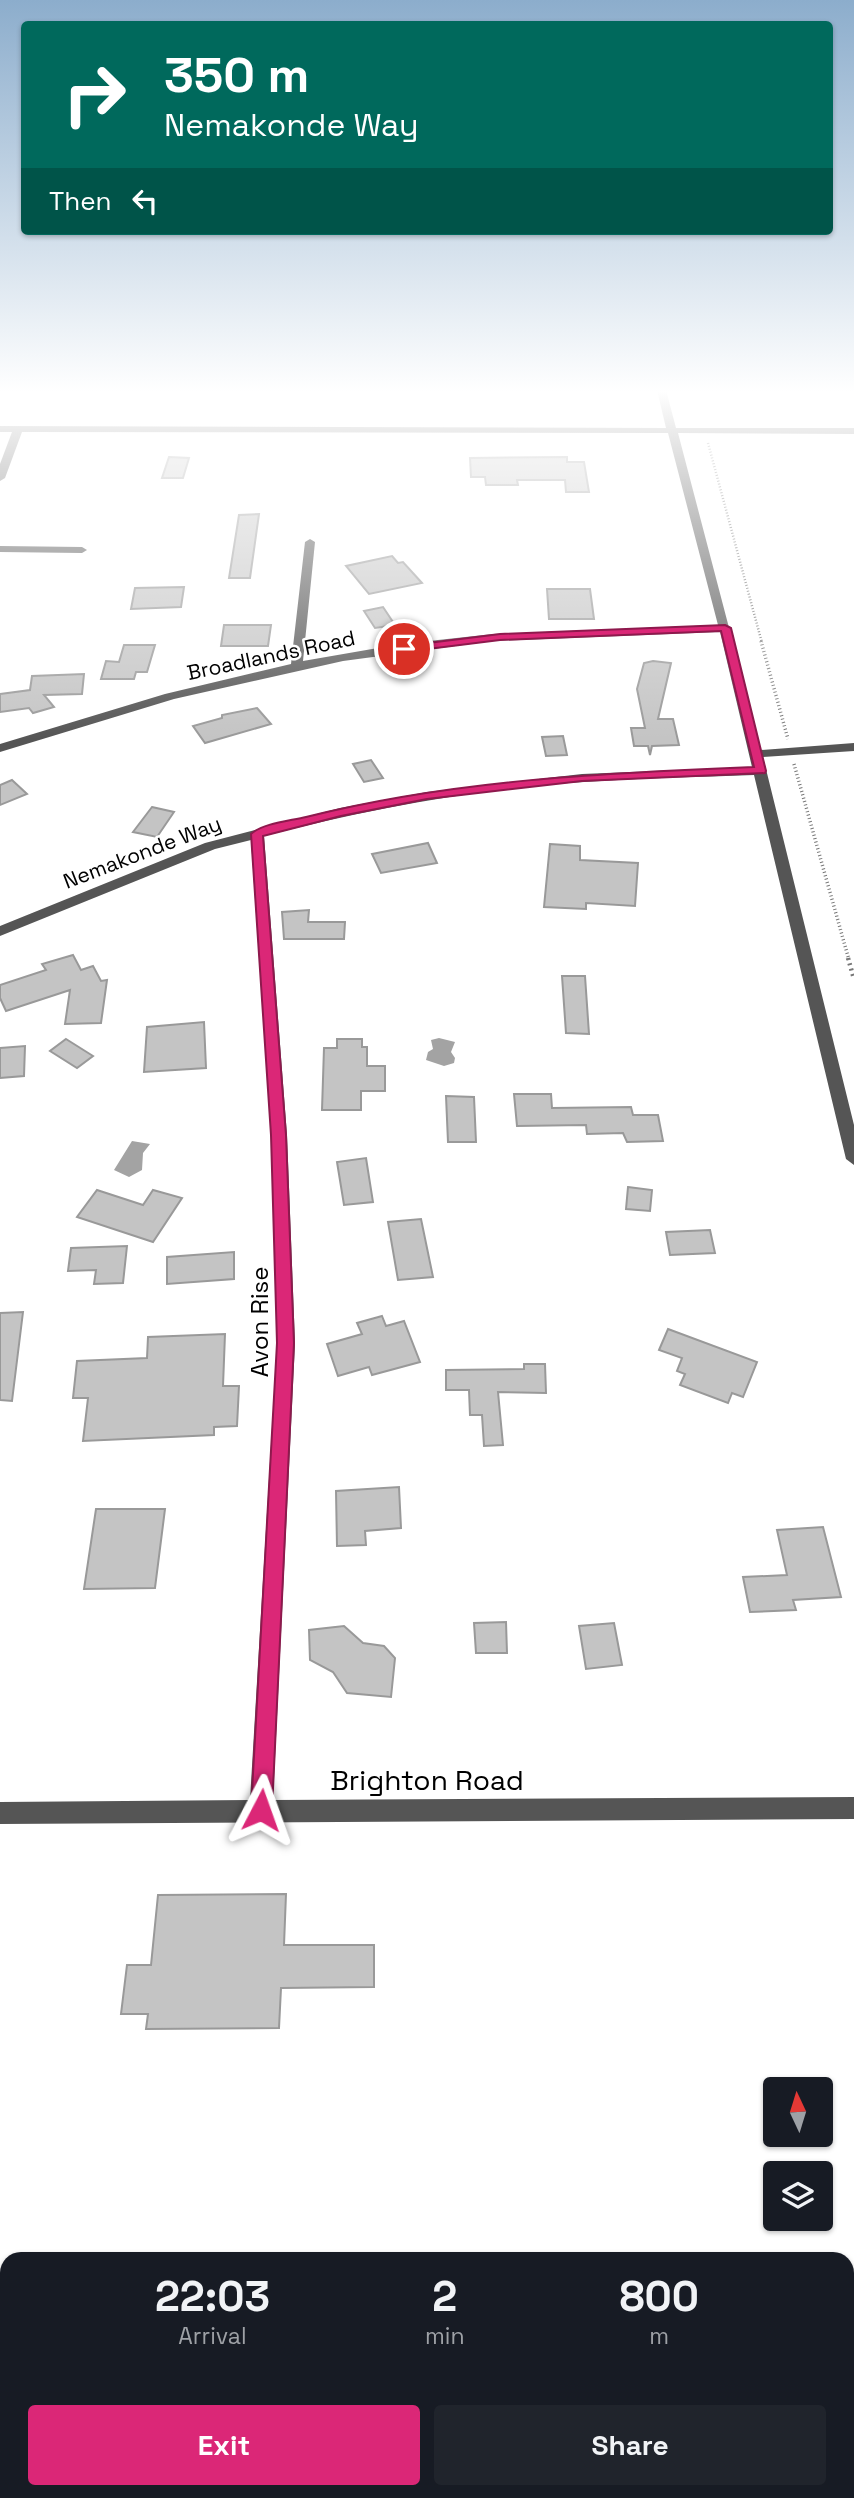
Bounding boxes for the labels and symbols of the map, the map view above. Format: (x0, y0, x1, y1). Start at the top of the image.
pin (374, 619, 434, 679)
street label: Broadlands Road (184, 624, 358, 686)
street label: Nemakonde Way (59, 809, 225, 895)
street label: Avon Rise (244, 1267, 275, 1377)
street label: Brighton Road (330, 1762, 524, 1798)
position arrow (224, 1773, 298, 1847)
north arrow (763, 2077, 833, 2147)

